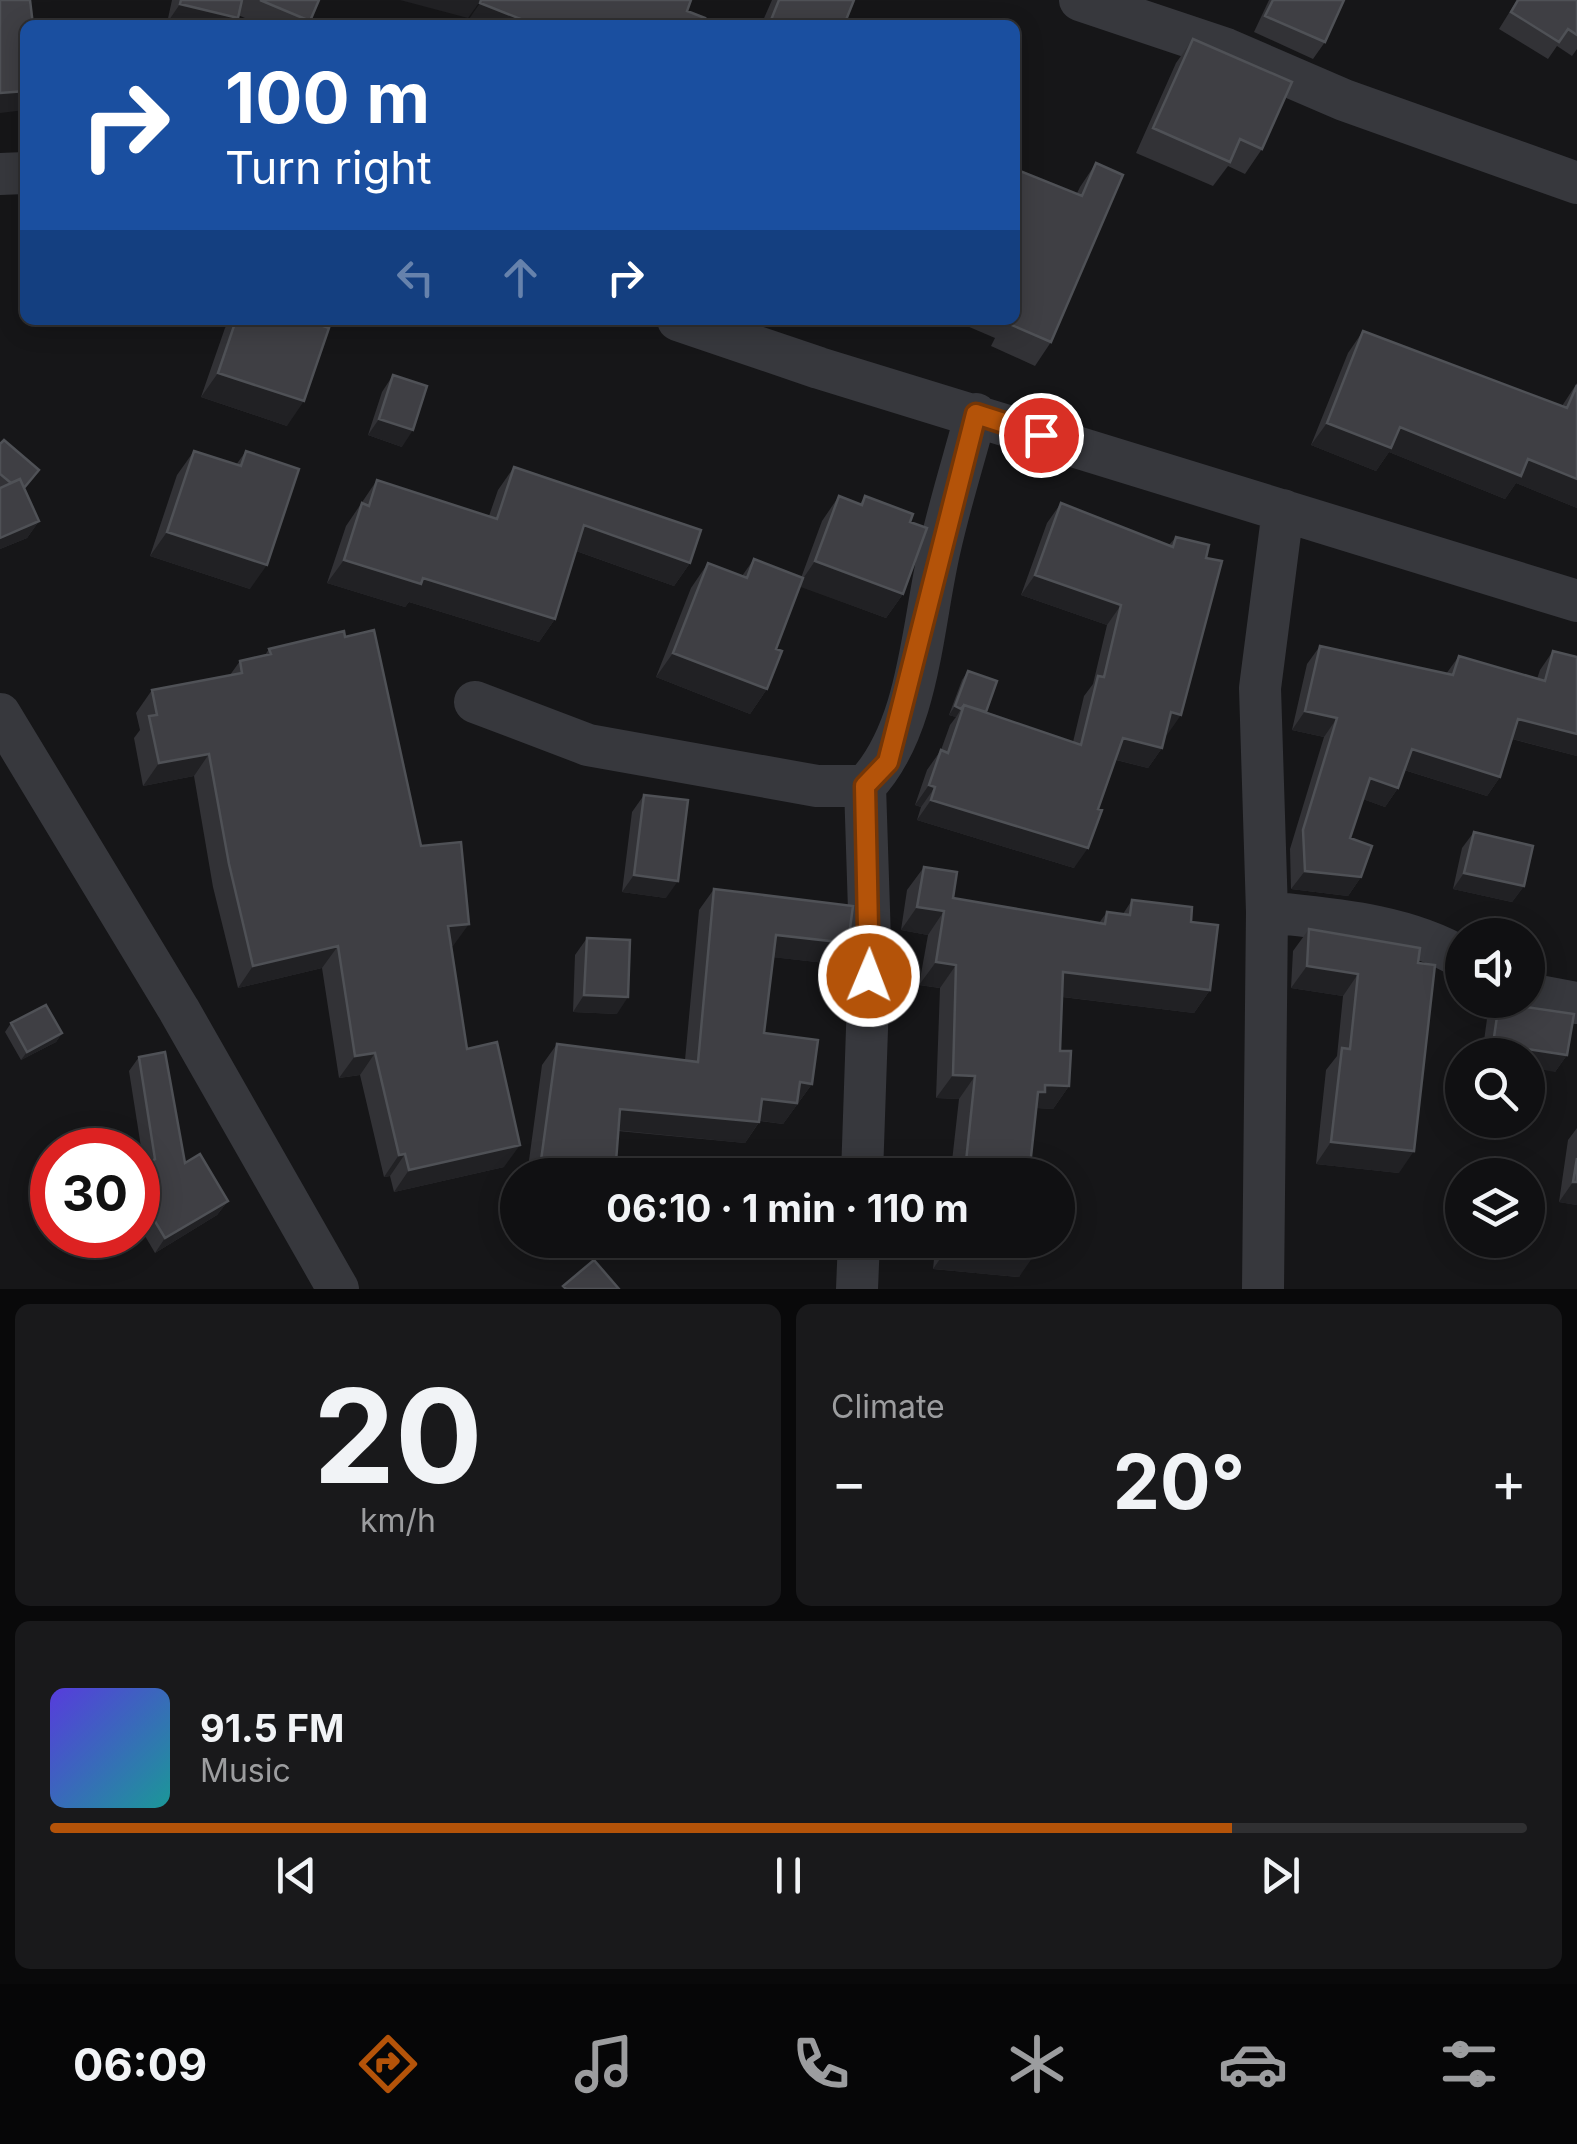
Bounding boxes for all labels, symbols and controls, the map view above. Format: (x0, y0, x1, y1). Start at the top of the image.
text: 100 m (225, 55, 430, 140)
icon: right (60, 60, 190, 190)
text: Turn right (225, 140, 432, 195)
icon: left (388, 250, 443, 305)
icon: ahead (493, 250, 548, 305)
icon: right (598, 250, 653, 305)
pin (999, 393, 1084, 478)
icon: arrive (1014, 408, 1069, 463)
map controls (1445, 918, 1545, 1258)
button: sound (1445, 918, 1545, 1018)
position arrow (817, 924, 921, 1028)
button: search (1445, 1038, 1545, 1138)
speed limit sign: 30 (30, 1128, 160, 1258)
button: layers (1445, 1158, 1545, 1258)
text: 06:10 · 1 min · 110 m (606, 1185, 969, 1231)
text: 20 (313, 1357, 483, 1514)
text: Climate (831, 1387, 945, 1426)
text: 20° (1113, 1436, 1245, 1527)
text: − (831, 1449, 867, 1515)
text: + (1491, 1449, 1527, 1515)
text: km/h (360, 1501, 436, 1540)
text: 91.5 FM (200, 1705, 345, 1751)
text: Music (200, 1751, 291, 1790)
icon: previous (269, 1848, 324, 1903)
icon: pause (761, 1848, 816, 1903)
icon: next (1253, 1848, 1308, 1903)
icon: directions (353, 2029, 423, 2099)
icon: music (569, 2029, 639, 2099)
icon: phone (786, 2029, 856, 2099)
icon: climate (1002, 2029, 1072, 2099)
icon: car (1218, 2029, 1288, 2099)
icon: filters (1434, 2029, 1504, 2099)
text: 06:09 (73, 2037, 207, 2092)

